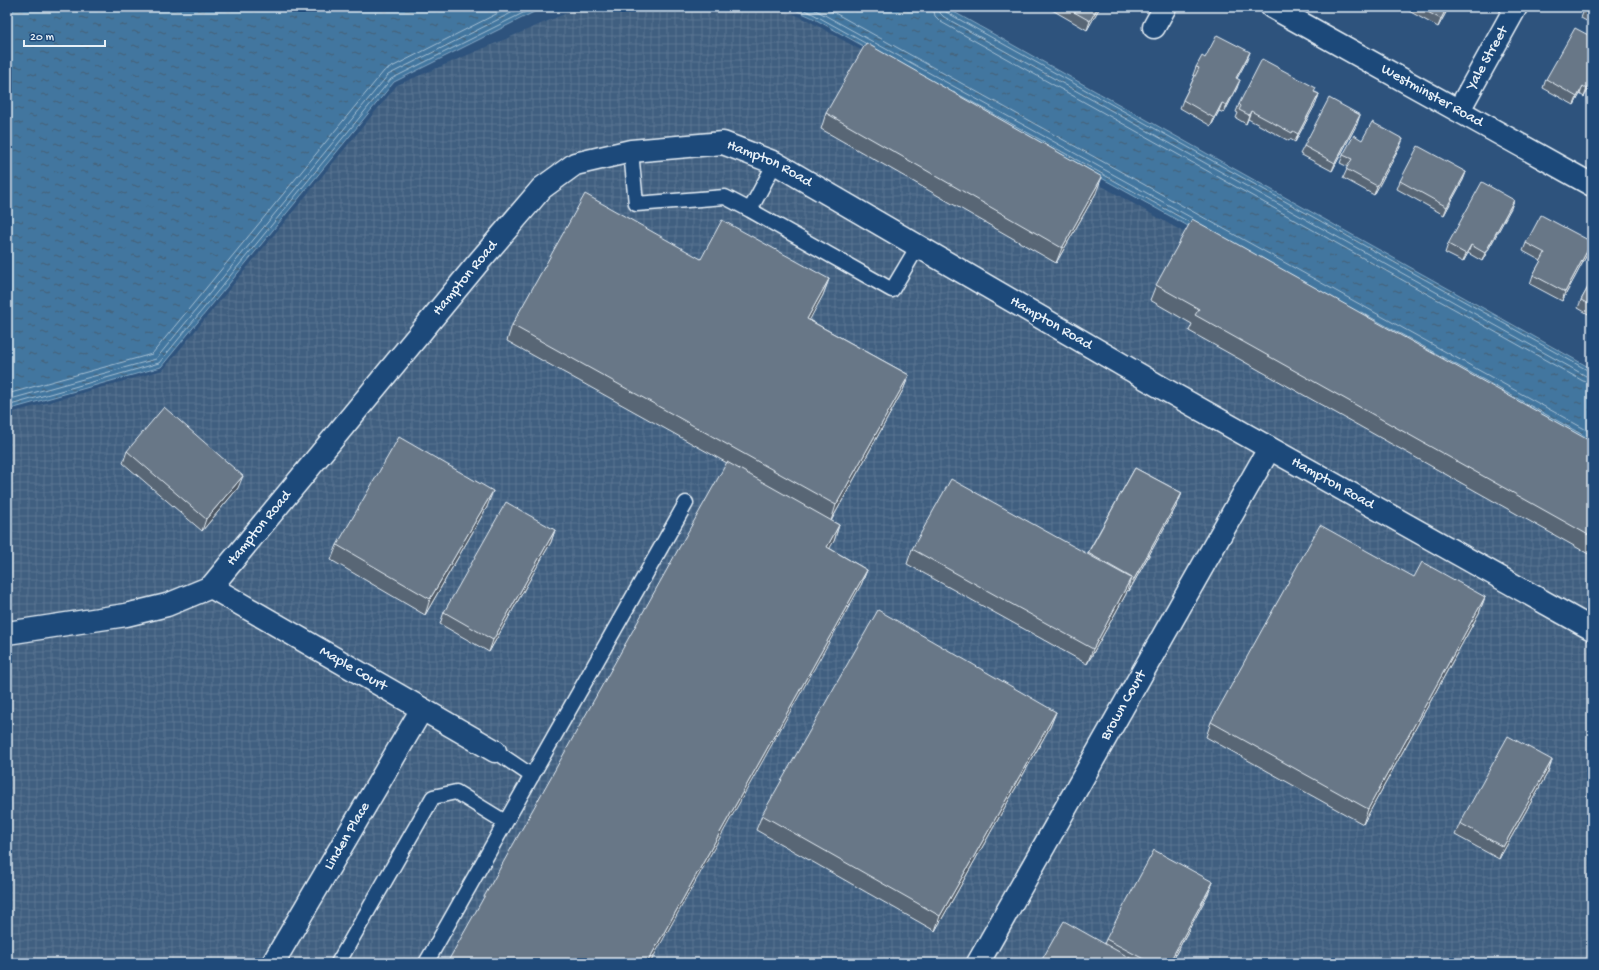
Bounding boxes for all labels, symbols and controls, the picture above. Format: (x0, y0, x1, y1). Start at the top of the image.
scale bar (24, 22, 105, 48)
street label: Yale Street (1462, 22, 1513, 95)
text: 20 m (30, 31, 55, 45)
street label: Westminster Road (1378, 60, 1487, 132)
street label: Hampton Road (724, 136, 816, 192)
street label: Hampton Road (429, 236, 503, 320)
street label: Hampton Road (1006, 292, 1096, 355)
street label: Hampton Road (1288, 453, 1378, 515)
street label: Hampton Road (223, 486, 296, 570)
street label: Maple Court (316, 642, 392, 697)
street label: Brown Court (1096, 666, 1152, 744)
street label: Linden Place (320, 799, 374, 874)

